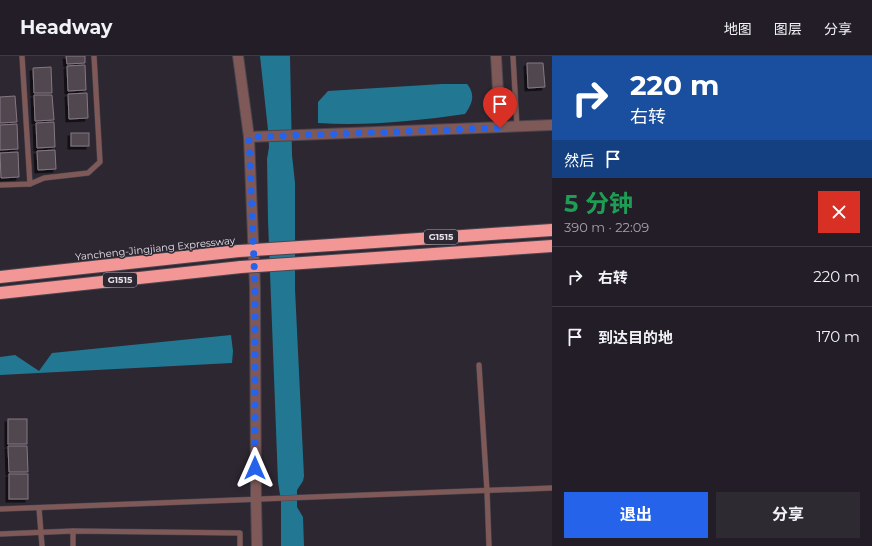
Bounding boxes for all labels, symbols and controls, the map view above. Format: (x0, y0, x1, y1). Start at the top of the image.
text: Headway (20, 16, 112, 39)
text: 地图 (724, 20, 752, 38)
text: 图层 (774, 20, 802, 38)
text: 分享 (824, 20, 852, 38)
text: 220 m (630, 68, 719, 102)
icon: right (564, 72, 616, 124)
pin (483, 87, 517, 128)
icon: arrive (489, 93, 511, 115)
text: 右转 (630, 106, 666, 128)
icon: arrive (602, 148, 624, 170)
text: 然后 (564, 151, 594, 170)
text: 5 分钟 (564, 189, 633, 218)
button: close (818, 191, 860, 233)
text: 390 m · 22:09 (564, 219, 649, 235)
road number: G1515 (424, 230, 458, 244)
street label: Yancheng-Jingjiang Expressway (74, 234, 236, 263)
icon: right (564, 266, 586, 288)
text: 220 m (813, 267, 860, 286)
text: 右转 (598, 268, 628, 287)
road number: G1515 (103, 273, 137, 287)
icon: arrive (564, 326, 586, 348)
text: 170 m (816, 327, 860, 346)
text: 到达目的地 (598, 328, 673, 347)
position arrow (234, 447, 276, 489)
button: 退出 (564, 492, 708, 538)
button: 分享 (716, 492, 860, 538)

